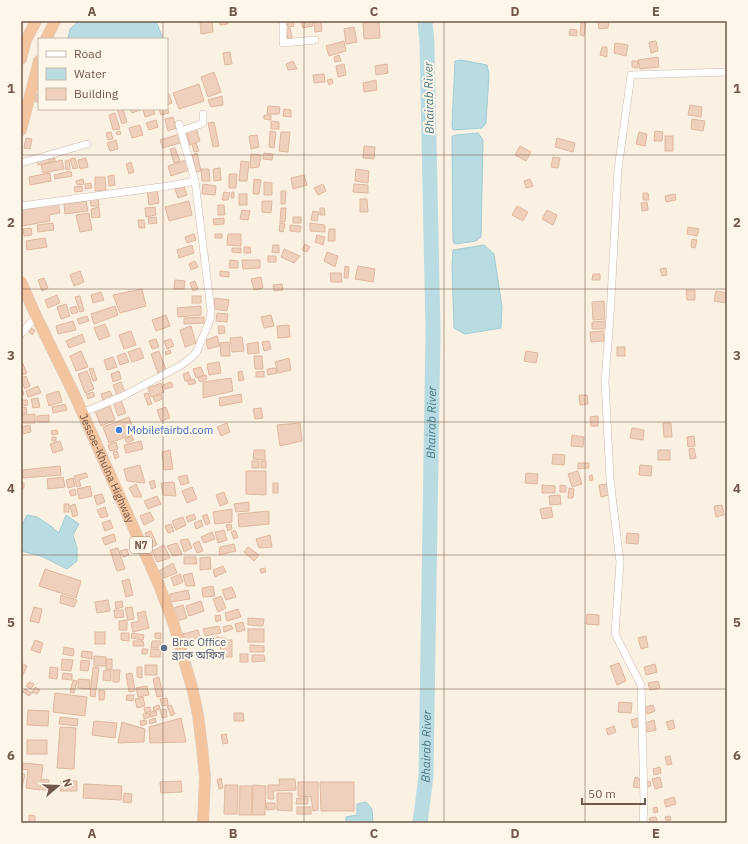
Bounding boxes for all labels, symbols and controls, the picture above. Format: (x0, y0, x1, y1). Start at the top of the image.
text: A (88, 3, 97, 20)
text: B (229, 3, 238, 20)
text: C (370, 3, 379, 20)
text: D (510, 3, 520, 20)
text: E (652, 3, 660, 20)
legend (38, 38, 168, 110)
text: Road (74, 46, 102, 61)
water label: Bhairab River (420, 61, 437, 134)
text: Water (74, 66, 107, 81)
text: 1 (7, 80, 15, 97)
text: 1 (733, 80, 741, 97)
text: Building (74, 86, 119, 101)
text: 2 (7, 214, 15, 231)
text: 2 (733, 214, 741, 231)
text: 3 (7, 347, 15, 364)
text: 3 (733, 347, 741, 364)
water label: Bhairab River (423, 385, 439, 459)
street label: Jessoe-Khulna Highway (77, 411, 138, 525)
place label: Mobilefairbd.com (127, 423, 213, 437)
marker: Mobilefairbd.com (114, 425, 124, 435)
text: 4 (7, 480, 15, 497)
text: 4 (733, 480, 741, 497)
road number: N7 (130, 537, 152, 553)
text: 5 (7, 614, 15, 631)
text: 5 (733, 614, 741, 631)
place label: Brac Office ব্র্যাক অফিস (171, 635, 226, 662)
marker: Brac Office ব্র্যাক অফিস (159, 643, 169, 653)
water label: Bhairab River (417, 709, 434, 783)
text: 6 (7, 747, 15, 764)
text: 6 (733, 747, 741, 764)
north arrow (38, 766, 78, 806)
text: N (60, 777, 75, 789)
scale bar (582, 780, 645, 806)
text: 50 m (588, 786, 616, 801)
text: A (88, 825, 97, 842)
text: B (229, 825, 238, 842)
text: C (370, 825, 379, 842)
text: D (510, 825, 520, 842)
text: E (652, 825, 660, 842)

